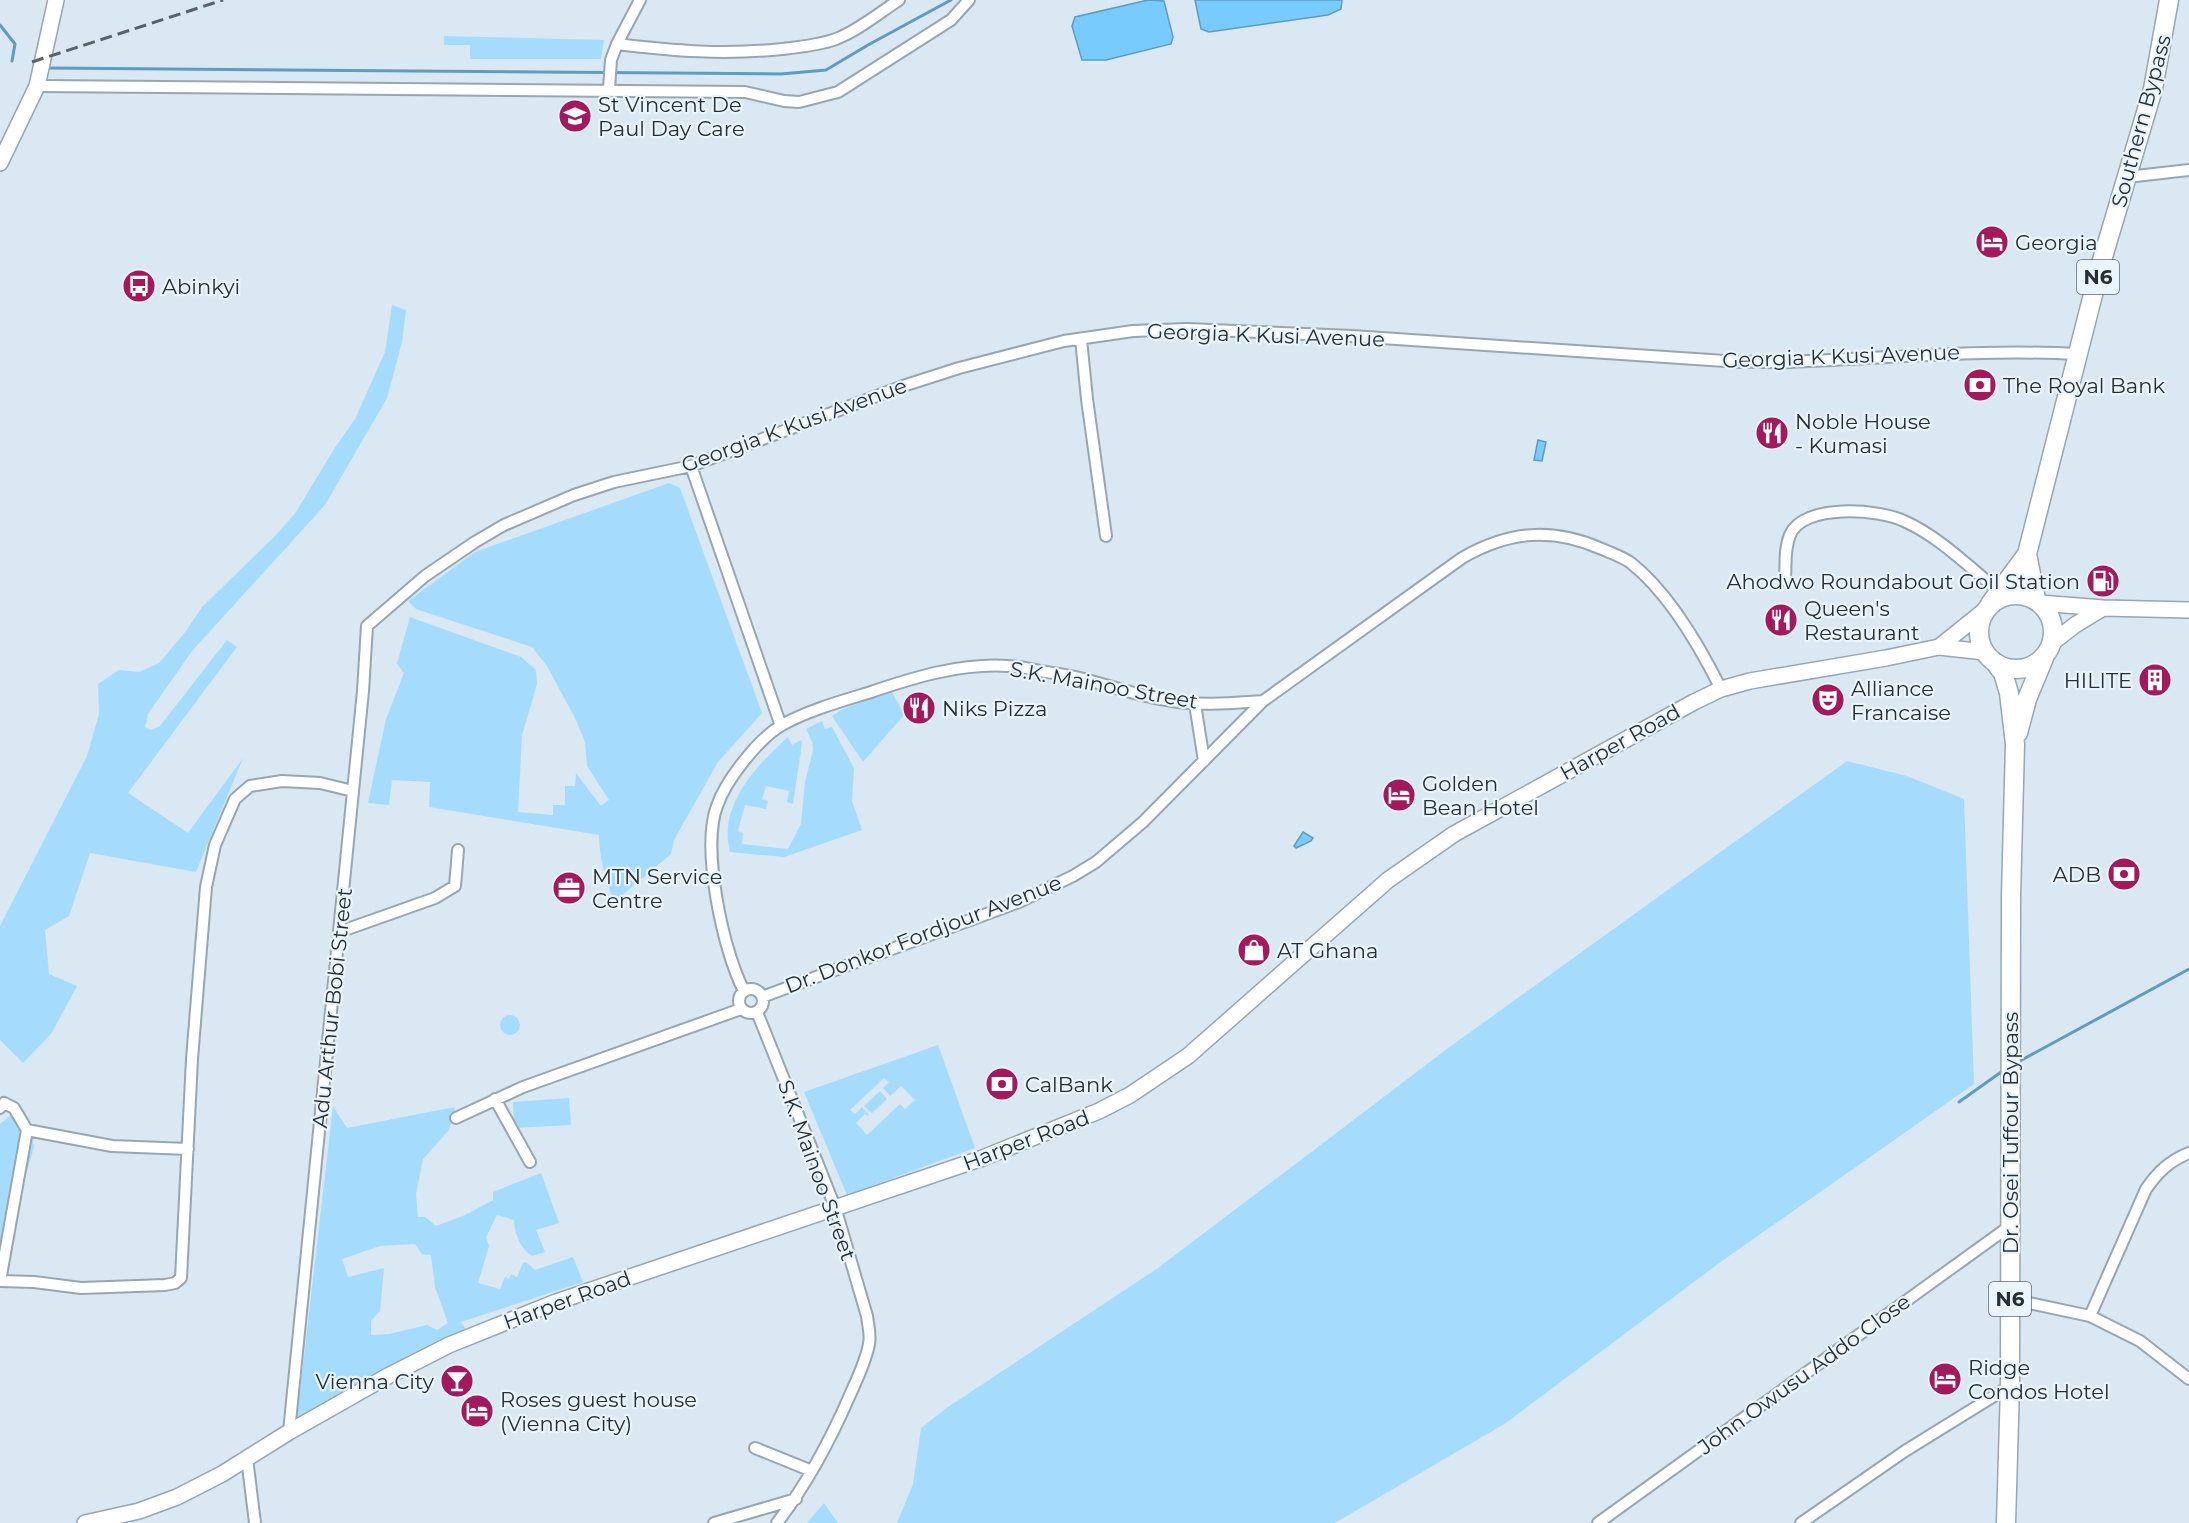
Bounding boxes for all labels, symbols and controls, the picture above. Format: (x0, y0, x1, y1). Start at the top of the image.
street label: Southern Bypass (2106, 32, 2176, 210)
place label: St Vincent De Paul Day Care (598, 92, 745, 141)
school or university icon: St Vincent De Paul Day Care (557, 98, 593, 134)
hotel icon: Georgia (1974, 224, 2010, 260)
place label: Georgia (2015, 230, 2098, 255)
road number: N6 (2077, 260, 2119, 294)
bus stop icon: Abinkyi (121, 268, 157, 304)
place label: Abinkyi (162, 274, 240, 299)
street label: Georgia K Kusi Avenue (1147, 318, 1385, 352)
street label: Georgia K Kusi Avenue (1722, 339, 1960, 373)
bank icon: The Royal Bank (1962, 367, 1998, 403)
street label: Georgia K Kusi Avenue (678, 373, 910, 477)
place label: The Royal Bank (2003, 373, 2165, 398)
place label: Noble House - Kumasi (1795, 409, 1931, 458)
restaurant icon: Noble House - Kumasi (1754, 415, 1790, 451)
fuel station icon: Ahodwo Roundabout Goil Station (2085, 563, 2121, 599)
place label: Ahodwo Roundabout Goil Station (1727, 569, 2080, 594)
place label: Queen's Restaurant (1804, 596, 1919, 645)
restaurant icon: Queen's Restaurant (1763, 602, 1799, 638)
street label: S.K. Mainoo Street (1008, 656, 1200, 714)
building icon: HILITE (2137, 662, 2173, 698)
place label: HILITE (2064, 668, 2132, 693)
place label: Alliance Francaise (1851, 676, 1951, 725)
theatre icon: Alliance Francaise (1810, 682, 1846, 718)
restaurant icon: Niks Pizza (901, 690, 937, 726)
place label: Niks Pizza (942, 696, 1047, 721)
street label: Harper Road (1556, 699, 1684, 785)
place label: Golden Bean Hotel (1422, 771, 1539, 820)
hotel icon: Golden Bean Hotel (1381, 777, 1417, 813)
bank icon: ADB (2106, 856, 2142, 892)
place label: ADB (2053, 862, 2101, 887)
place label: MTN Service Centre (592, 864, 722, 913)
office icon: MTN Service Centre (551, 870, 587, 906)
street label: Dr. Donkor Fordjour Avenue (781, 870, 1065, 998)
street label: Adu Arthur Bobi Street (307, 887, 357, 1129)
shop icon: AT Ghana (1236, 932, 1272, 968)
place label: AT Ghana (1277, 938, 1378, 963)
street label: Dr. Osei Tuffour Bypass (1998, 1012, 2023, 1254)
bank icon: CalBank (984, 1066, 1020, 1102)
place label: CalBank (1025, 1072, 1113, 1097)
street label: S.K. Mainoo Street (773, 1076, 861, 1264)
street label: Harper Road (959, 1104, 1093, 1176)
street label: Harper Road (500, 1265, 634, 1335)
road number: N6 (1989, 1282, 2031, 1316)
street label: John Owusu Addo Close (1692, 1289, 1915, 1460)
place label: Ridge Condos Hotel (1968, 1355, 2110, 1404)
hotel icon: Ridge Condos Hotel (1927, 1361, 1963, 1397)
bar icon: Vienna City (439, 1363, 475, 1399)
place label: Vienna City (316, 1369, 435, 1394)
place label: Roses guest house (Vienna City) (500, 1387, 697, 1436)
hotel icon: Roses guest house (Vienna City) (459, 1393, 495, 1429)

